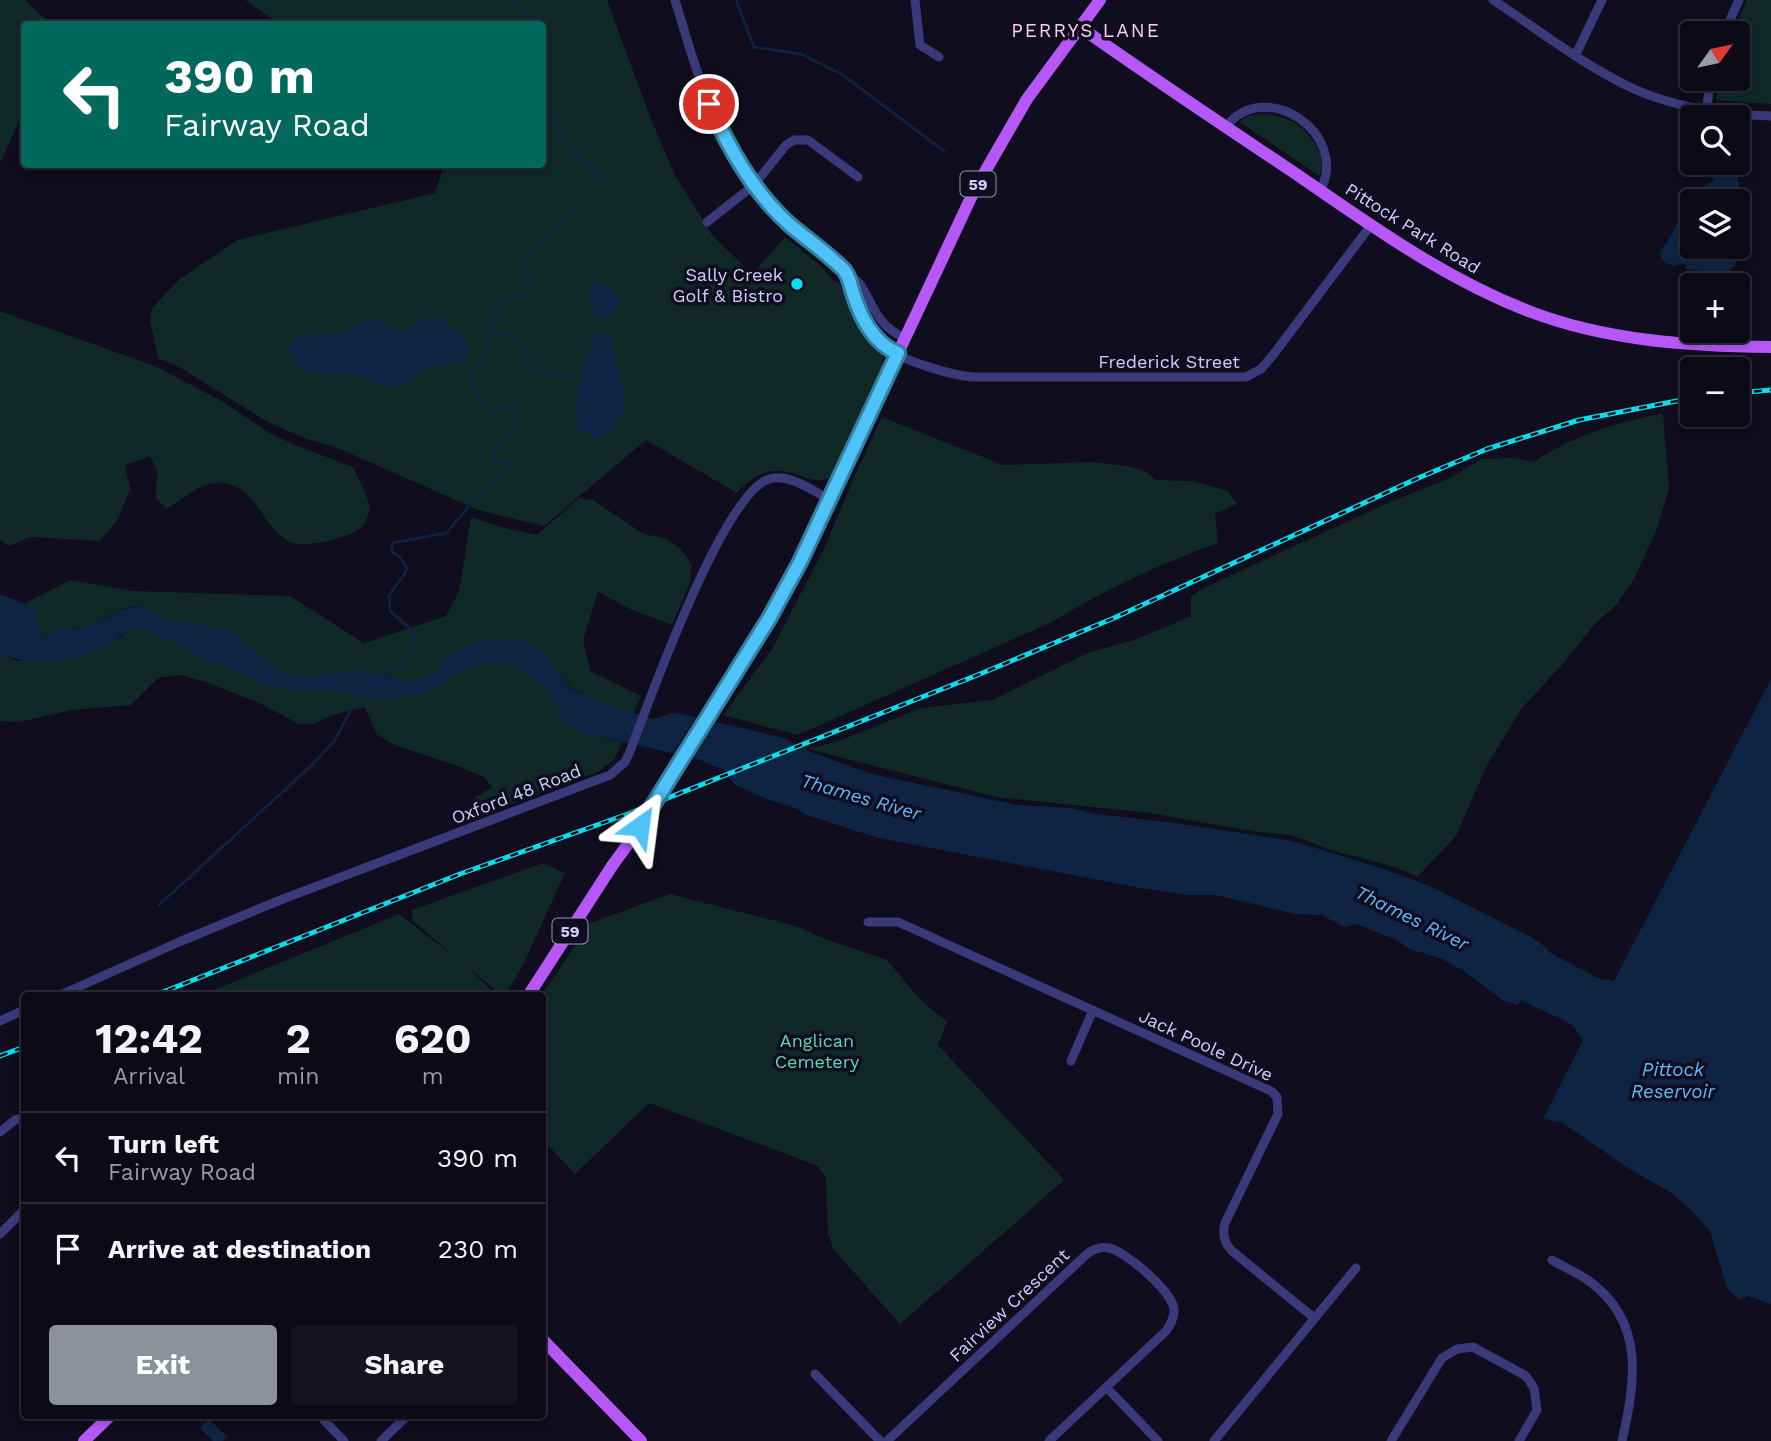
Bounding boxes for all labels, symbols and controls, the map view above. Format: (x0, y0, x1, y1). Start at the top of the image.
district label: PERRYS LANE (1011, 19, 1161, 42)
north arrow (1680, 21, 1750, 91)
map controls (1680, 21, 1750, 427)
text: 390 m (164, 47, 315, 105)
icon: left (49, 49, 140, 140)
pin (679, 74, 739, 134)
icon: arrive (690, 85, 728, 123)
button: search (1680, 105, 1750, 175)
text: Fairway Road (164, 106, 370, 144)
road number: 59 (960, 172, 996, 196)
street label: Pittock Park Road (1342, 178, 1484, 278)
button: layers (1680, 189, 1750, 259)
place label: Sally Creek Golf & Bistro (672, 264, 783, 306)
button: + (1680, 273, 1750, 343)
marker: Sally Creek Golf & Bistro (789, 276, 805, 292)
street label: Frederick Street (1098, 351, 1240, 372)
button: − (1680, 357, 1750, 427)
street label: Oxford 48 Road (448, 760, 584, 828)
water label: Thames River (799, 769, 924, 825)
position arrow (603, 789, 677, 863)
water label: Thames River (1352, 881, 1473, 956)
road number: 59 (552, 918, 588, 944)
street label: Jack Poole Drive (1136, 1005, 1276, 1085)
text: 12:42 (95, 1014, 203, 1063)
text: 2 (286, 1014, 311, 1063)
text: 620 (394, 1014, 472, 1063)
park label: Anglican Cemetery (775, 1030, 860, 1072)
water label: Pittock Reservoir (1631, 1058, 1715, 1103)
text: Arrival (113, 1063, 185, 1090)
text: min (277, 1063, 319, 1090)
text: m (422, 1063, 444, 1090)
text: Turn left (108, 1129, 219, 1159)
icon: left (49, 1139, 87, 1177)
text: 390 m (437, 1143, 518, 1173)
text: Fairway Road (108, 1159, 256, 1186)
icon: arrive (49, 1230, 87, 1268)
text: Arrive at destination (108, 1234, 371, 1264)
text: 230 m (438, 1234, 518, 1264)
street label: Fairview Crescent (945, 1244, 1073, 1366)
button: Exit (49, 1325, 277, 1405)
button: Share (291, 1325, 518, 1405)

